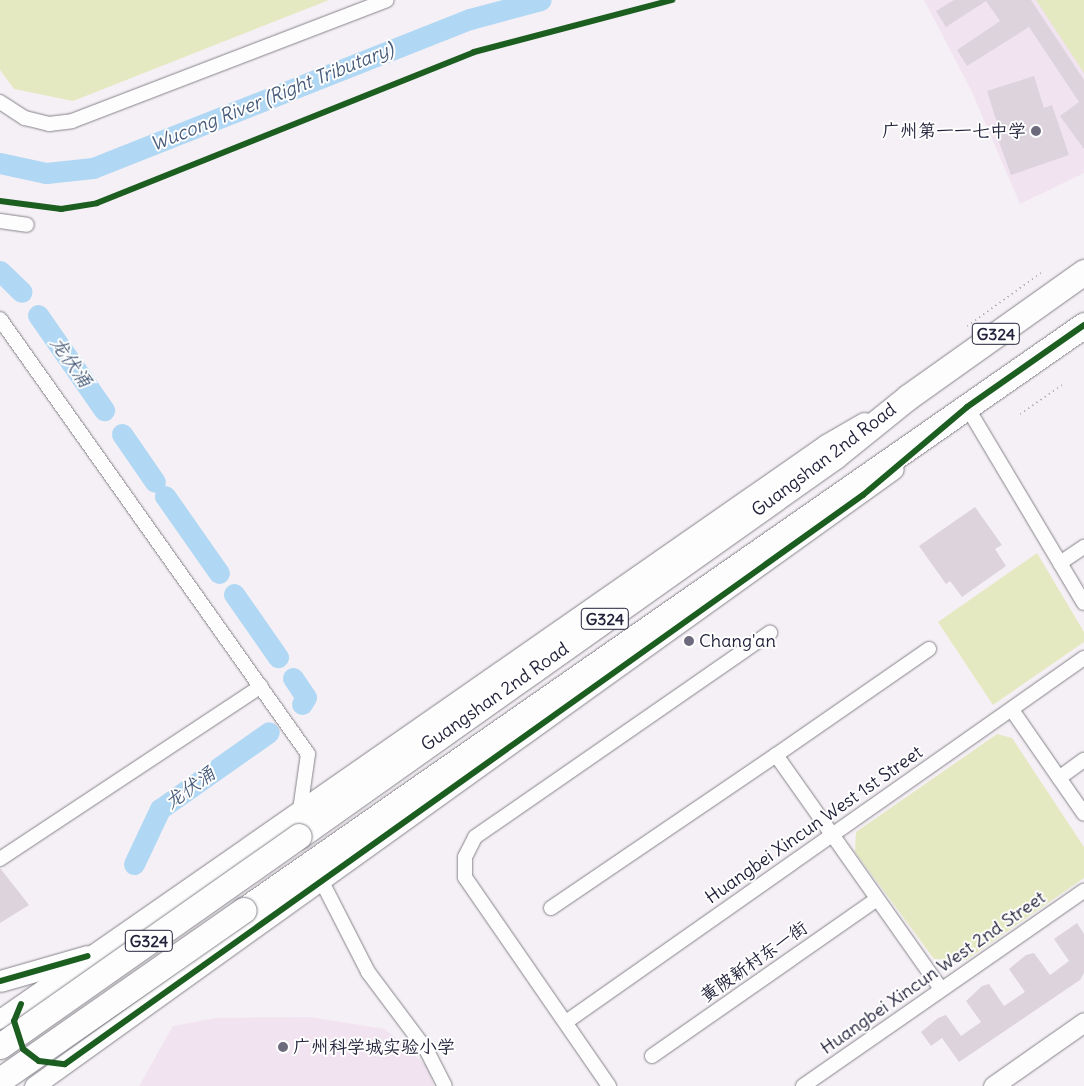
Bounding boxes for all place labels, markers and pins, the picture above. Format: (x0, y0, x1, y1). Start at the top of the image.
place label: 广州第一一七中学 (882, 120, 1026, 142)
marker: 广州第一一七中学 (1030, 125, 1042, 137)
place label: Chang'an (699, 630, 776, 652)
marker: Chang'an (683, 635, 695, 647)
place label: 广州科学城实验小学 (293, 1036, 455, 1058)
marker: 广州科学城实验小学 (277, 1041, 289, 1053)

